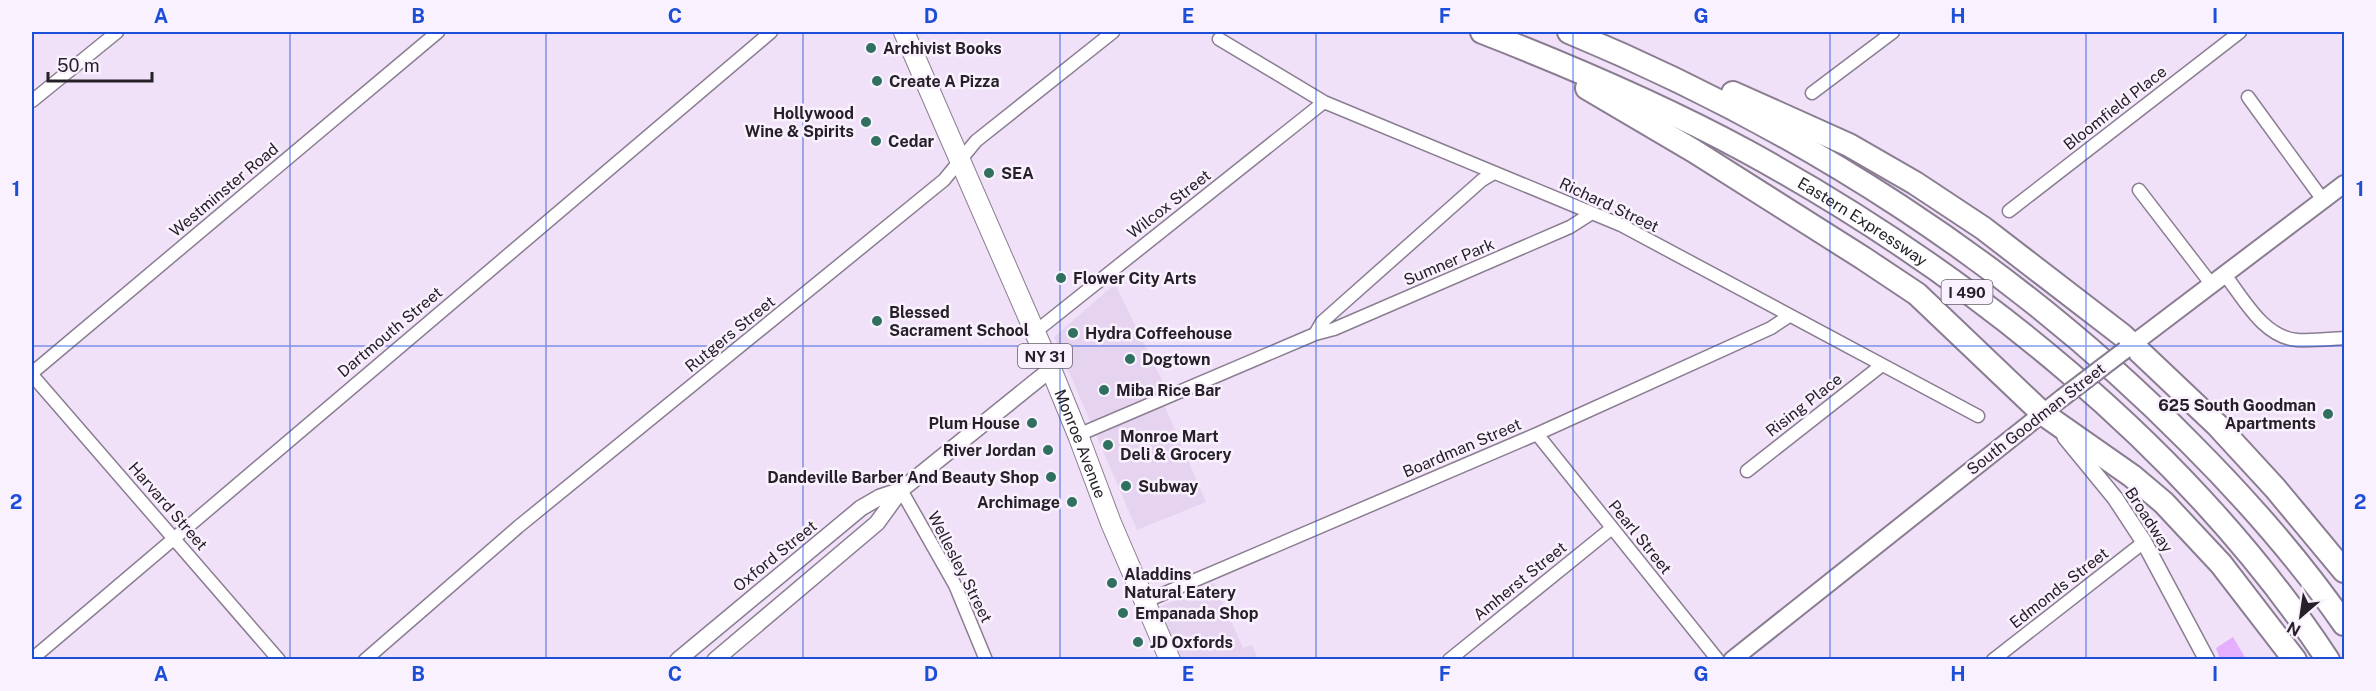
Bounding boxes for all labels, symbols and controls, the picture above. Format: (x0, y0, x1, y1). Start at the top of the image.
text: A (154, 4, 168, 28)
text: B (411, 4, 425, 28)
text: C (668, 4, 682, 28)
text: D (924, 4, 938, 28)
text: E (1182, 4, 1194, 28)
text: F (1439, 4, 1451, 28)
text: G (1693, 4, 1709, 28)
text: H (1950, 4, 1966, 28)
text: I (2212, 4, 2218, 28)
place label: Archivist Books (883, 39, 1002, 58)
marker: Archivist Books (864, 41, 878, 55)
scale bar (48, 45, 152, 83)
text: 50 m (57, 55, 100, 76)
street label: Bloomfield Place (2060, 62, 2170, 154)
place label: Create A Pizza (889, 72, 1000, 91)
marker: Create A Pizza (870, 74, 884, 88)
place label: Hollywood Wine & Spirits (745, 104, 854, 141)
marker: Hollywood Wine & Spirits (859, 115, 873, 129)
place label: Cedar (888, 132, 935, 151)
marker: Cedar (869, 134, 883, 148)
street label: Westminster Road (166, 139, 282, 241)
place label: SEA (1001, 164, 1034, 183)
marker: SEA (982, 166, 996, 180)
street label: Wilcox Street (1124, 166, 1214, 242)
street label: Eastern Expressway (1794, 173, 1931, 270)
street label: Richard Street (1556, 174, 1662, 236)
text: 1 (12, 177, 20, 201)
text: 1 (2356, 177, 2364, 201)
street label: Sumner Park (1401, 234, 1497, 290)
place label: Flower City Arts (1073, 269, 1197, 288)
marker: Flower City Arts (1054, 271, 1068, 285)
road number: I 490 (1942, 280, 1992, 304)
street label: Dartmouth Street (334, 283, 446, 381)
street label: Rutgers Street (681, 292, 779, 376)
place label: Blessed Sacrament School (889, 303, 1029, 340)
marker: Blessed Sacrament School (870, 314, 884, 328)
place label: Hydra Coffeehouse (1085, 324, 1232, 343)
marker: Hydra Coffeehouse (1066, 326, 1080, 340)
road number: NY 31 (1018, 344, 1072, 368)
place label: Dogtown (1142, 350, 1210, 369)
marker: Dogtown (1123, 352, 1137, 366)
street label: South Goodman Street (1963, 359, 2109, 479)
street label: Rising Place (1762, 369, 1846, 441)
place label: Miba Rice Bar (1116, 381, 1221, 400)
marker: Miba Rice Bar (1097, 383, 1111, 397)
street label: Monroe Avenue (1051, 386, 1110, 501)
place label: 625 South Goodman Apartments (2158, 396, 2316, 433)
marker: 625 South Goodman Apartments (2321, 407, 2335, 421)
place label: Plum House (928, 414, 1020, 433)
street label: Boardman Street (1400, 414, 1524, 482)
marker: Plum House (1025, 416, 1039, 430)
place label: Monroe Mart Deli & Grocery (1120, 427, 1232, 464)
marker: Monroe Mart Deli & Grocery (1101, 438, 1115, 452)
place label: River Jordan (943, 441, 1036, 460)
marker: River Jordan (1041, 443, 1055, 457)
street label: Harvard Street (125, 458, 211, 554)
place label: Dandeville Barber And Beauty Shop (767, 468, 1039, 487)
marker: Dandeville Barber And Beauty Shop (1044, 470, 1058, 484)
place label: Subway (1138, 477, 1198, 496)
marker: Subway (1119, 479, 1133, 493)
street label: Broadway (2121, 484, 2177, 556)
text: 2 (10, 490, 22, 514)
text: 2 (2354, 490, 2366, 514)
place label: Archimage (977, 493, 1060, 512)
marker: Archimage (1065, 495, 1079, 509)
street label: Pearl Street (1604, 496, 1676, 578)
street label: Wellesley Street (924, 508, 996, 626)
street label: Oxford Street (729, 516, 821, 596)
street label: Amherst Street (1470, 538, 1570, 624)
street label: Edmonds Street (2006, 544, 2112, 632)
place label: Aladdins Natural Eatery (1124, 565, 1236, 602)
marker: Aladdins Natural Eatery (1105, 576, 1119, 590)
north arrow (2271, 586, 2331, 646)
place label: Empanada Shop (1135, 604, 1259, 623)
marker: Empanada Shop (1116, 606, 1130, 620)
text: N (2284, 617, 2304, 640)
place label: JD Oxfords (1150, 633, 1233, 652)
marker: JD Oxfords (1131, 635, 1145, 649)
text: A (154, 662, 168, 686)
text: B (411, 662, 425, 686)
text: C (668, 662, 682, 686)
text: D (924, 662, 938, 686)
text: E (1182, 662, 1194, 686)
text: F (1439, 662, 1451, 686)
text: G (1693, 662, 1709, 686)
text: H (1950, 662, 1966, 686)
text: I (2212, 662, 2218, 686)

